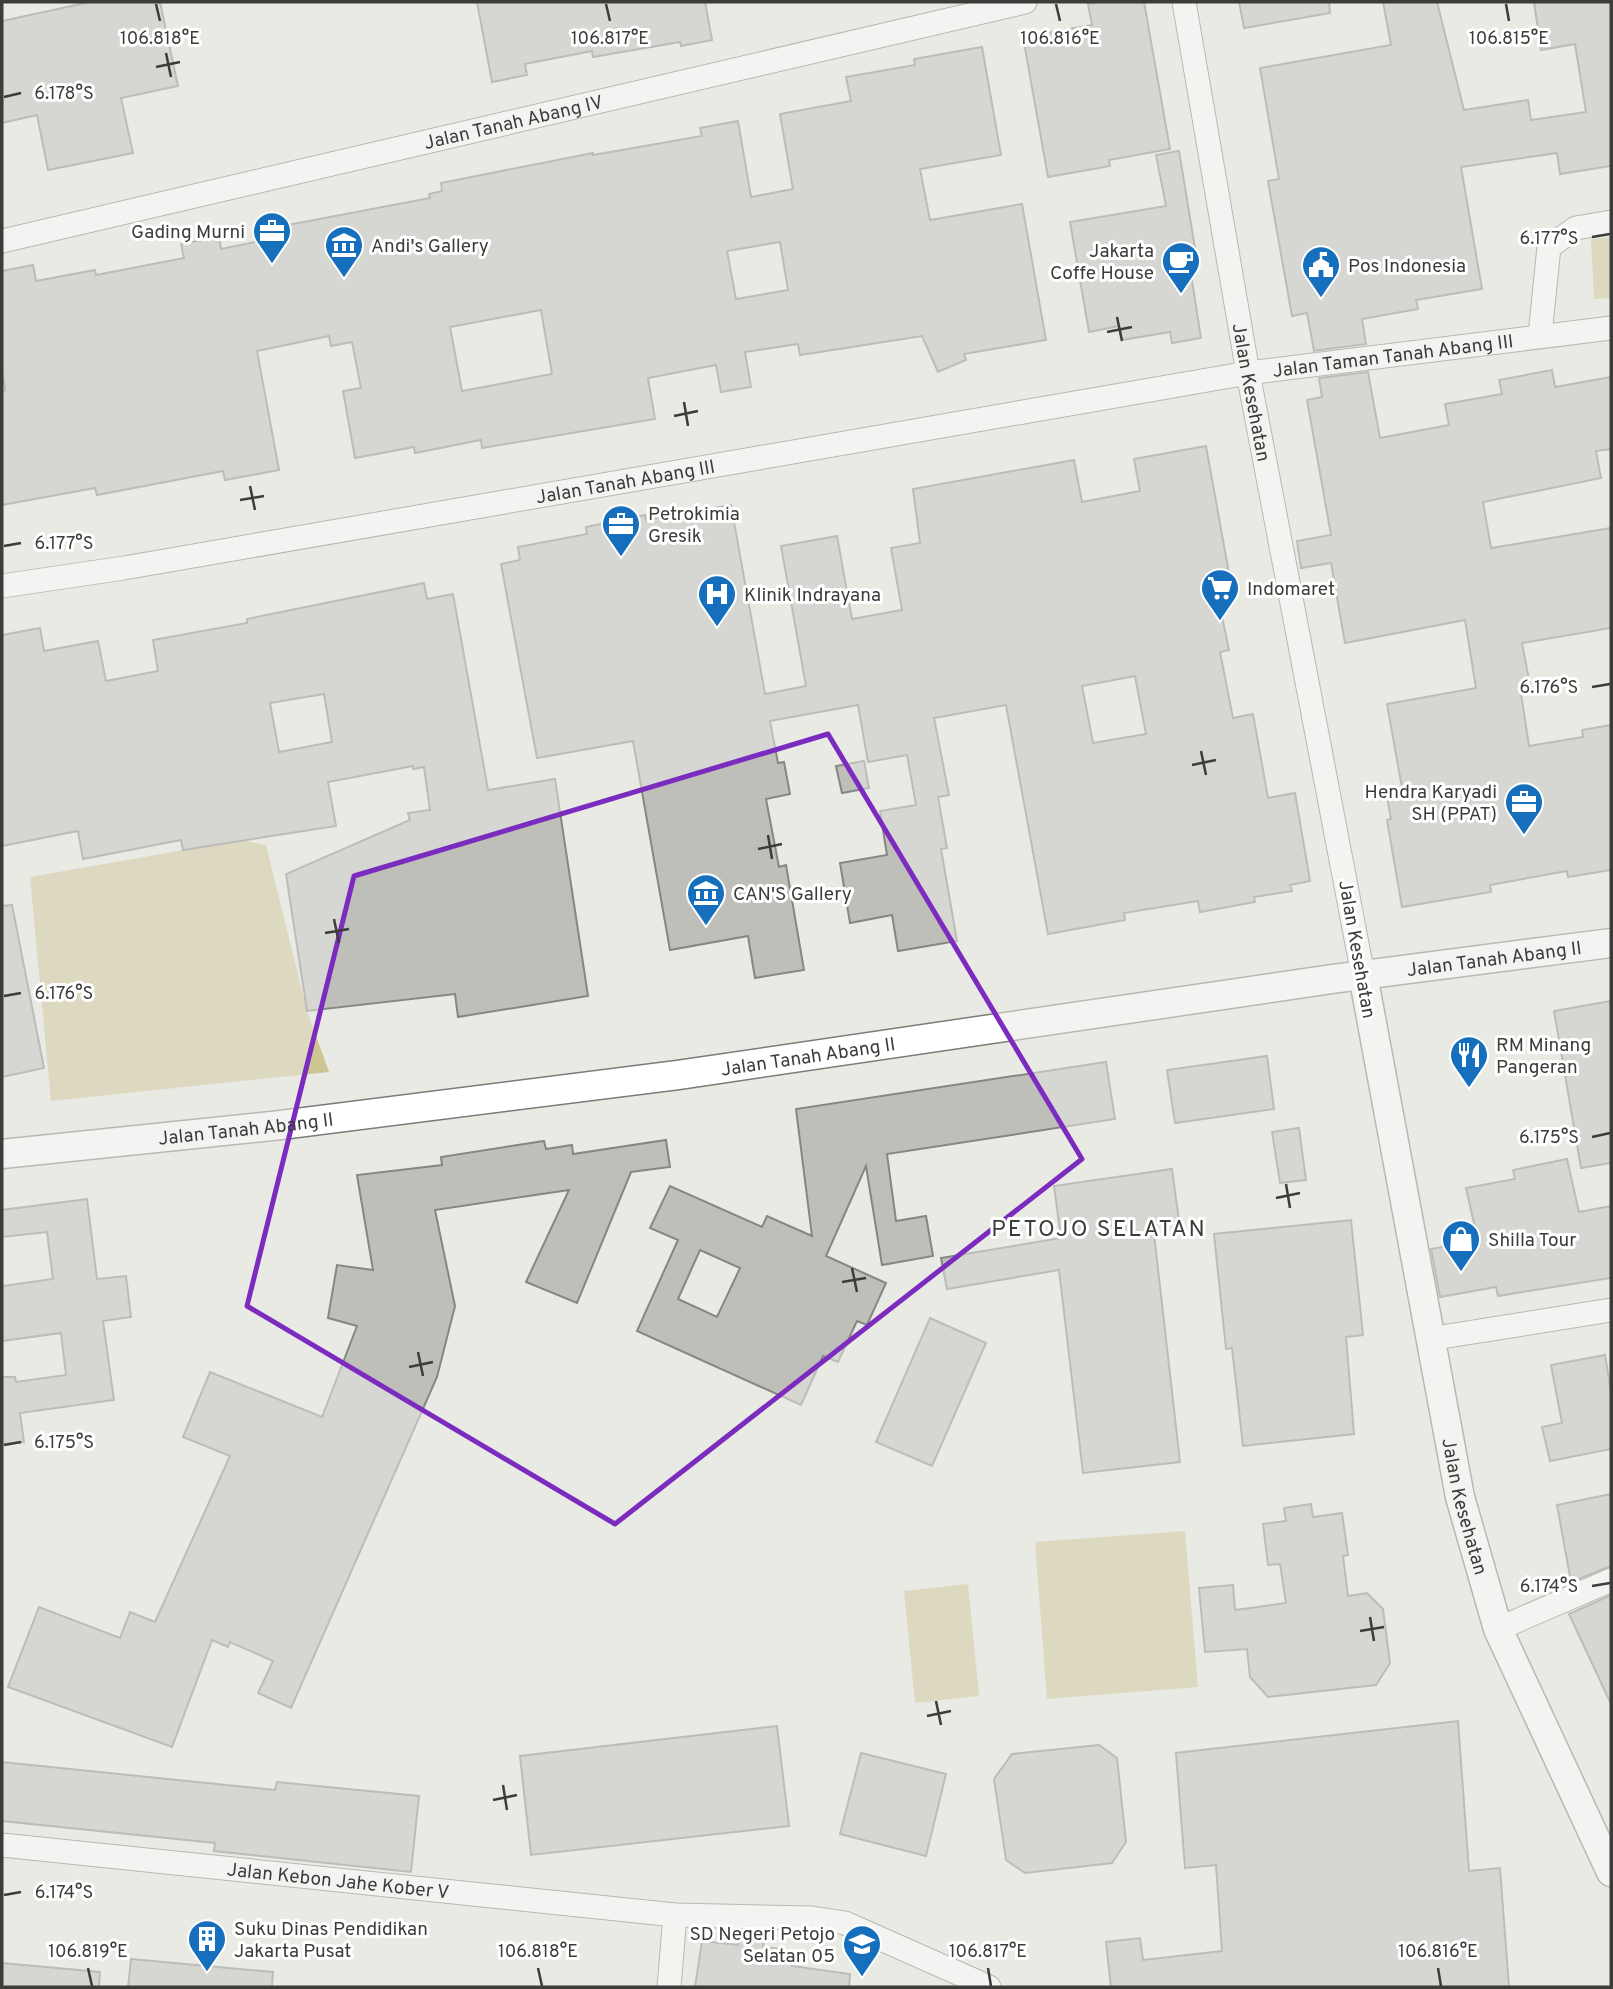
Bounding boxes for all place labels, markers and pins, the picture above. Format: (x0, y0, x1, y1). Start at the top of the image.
office icon: Gading Murni (251, 210, 293, 265)
place label: Gading Murni (131, 221, 245, 245)
museum icon: Andi's Gallery (323, 224, 365, 279)
place label: Andi's Gallery (371, 235, 489, 259)
place label: Jakarta Coffe House (1050, 240, 1154, 286)
cafe icon: Jakarta Coffe House (1160, 240, 1202, 295)
public building icon: Pos Indonesia (1300, 244, 1342, 299)
place label: Pos Indonesia (1348, 255, 1466, 279)
office icon: Petrokimia Gresik (600, 503, 642, 558)
place label: Petrokimia Gresik (648, 503, 740, 549)
supermarket icon: Indomaret (1199, 567, 1241, 622)
hospital icon: Klinik Indrayana (696, 573, 738, 628)
place label: Indomaret (1247, 578, 1335, 602)
place label: Klinik Indrayana (744, 584, 881, 608)
place label: Hendra Karyadi SH (PPAT) (1365, 781, 1497, 827)
office icon: Hendra Karyadi SH (PPAT) (1503, 781, 1545, 836)
museum icon: CAN'S Gallery (685, 872, 727, 927)
place label: CAN'S Gallery (733, 883, 852, 907)
restaurant icon: RM Minang Pangeran (1448, 1034, 1490, 1089)
place label: RM Minang Pangeran (1496, 1034, 1591, 1080)
shop icon: Shilla Tour (1440, 1218, 1482, 1273)
place label: Shilla Tour (1488, 1229, 1577, 1253)
building icon: Suku Dinas Pendidikan Jakarta Pusat (186, 1918, 228, 1973)
place label: Suku Dinas Pendidikan Jakarta Pusat (234, 1918, 428, 1964)
place label: SD Negeri Petojo Selatan 05 (689, 1923, 835, 1969)
school or university icon: SD Negeri Petojo Selatan 05 (841, 1923, 883, 1978)

